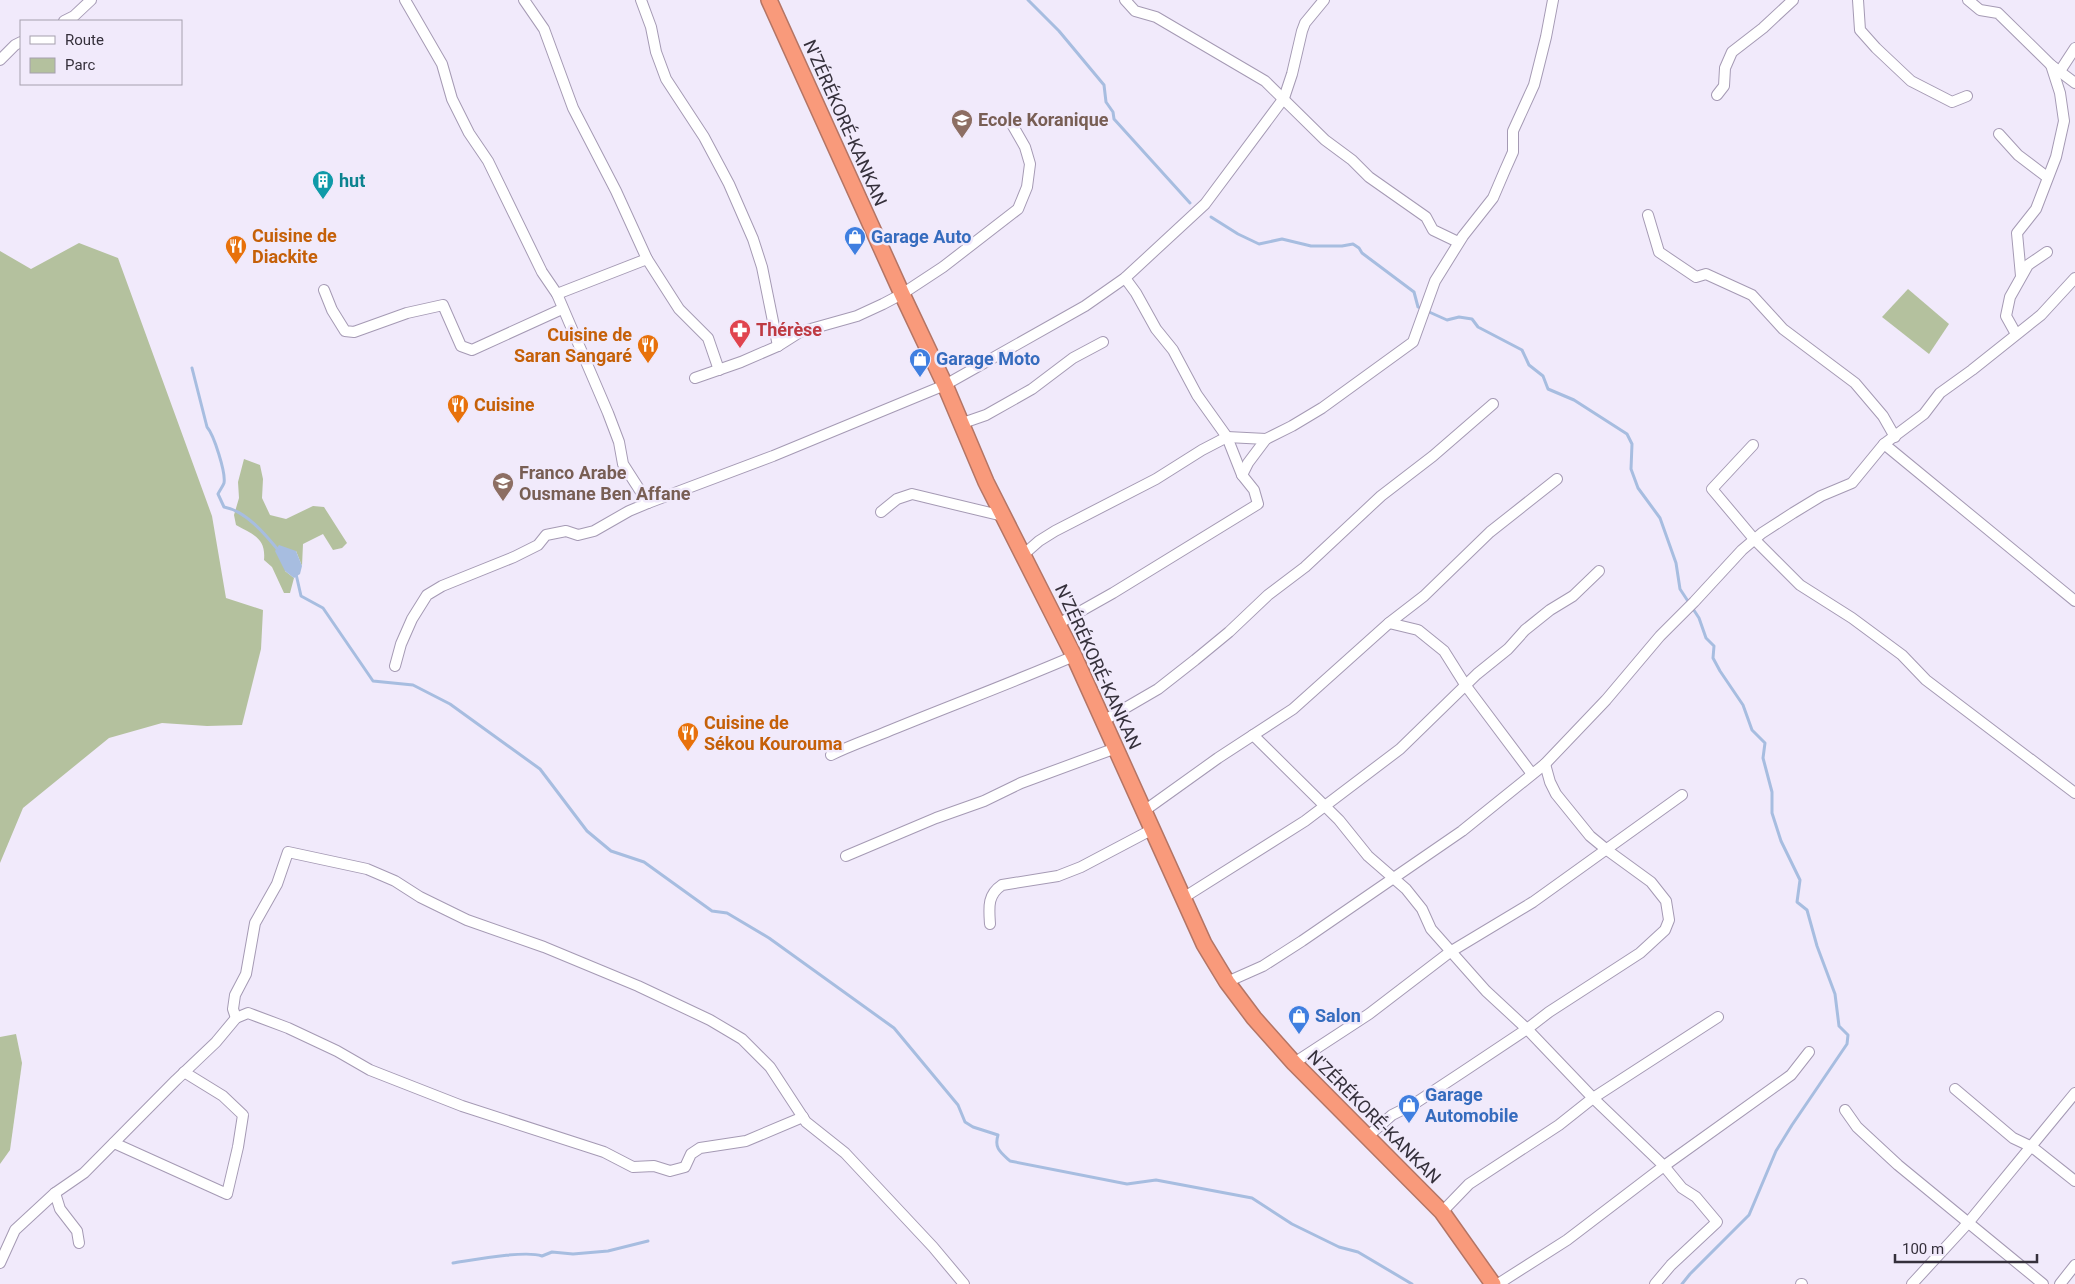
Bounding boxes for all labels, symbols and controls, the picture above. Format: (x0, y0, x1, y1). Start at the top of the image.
legend (20, 20, 182, 85)
text: Route (65, 31, 104, 49)
street label: N'ZÉRÉKORÉ-KANKAN (799, 36, 892, 209)
text: Parc (65, 56, 95, 74)
school or university icon: Ecole Koranique (950, 108, 974, 139)
place label: Ecole Koranique (978, 109, 1109, 130)
building icon: hut (311, 169, 335, 200)
place label: hut (339, 170, 365, 191)
place label: Cuisine de Diackite (252, 225, 337, 267)
shop icon: Garage Auto (843, 225, 867, 256)
place label: Garage Auto (871, 226, 971, 247)
restaurant icon: Cuisine de Diackite (224, 234, 248, 265)
pharmacy icon: Thérèse (728, 318, 752, 349)
place label: Thérèse (756, 319, 822, 340)
place label: Cuisine de Saran Sangaré (514, 324, 632, 366)
restaurant icon: Cuisine de Saran Sangaré (636, 333, 660, 364)
shop icon: Garage Moto (908, 347, 932, 378)
place label: Garage Moto (936, 348, 1040, 369)
restaurant icon: Cuisine (446, 393, 470, 424)
place label: Cuisine (474, 394, 535, 415)
place label: Franco Arabe Ousmane Ben Affane (519, 462, 691, 504)
school or university icon: Franco Arabe Ousmane Ben Affane (491, 471, 515, 502)
street label: N'ZÉRÉKORÉ-KANKAN (1051, 581, 1146, 753)
place label: Cuisine de Sékou Kourouma (704, 712, 843, 754)
restaurant icon: Cuisine de Sékou Kourouma (676, 721, 700, 752)
shop icon: Salon (1287, 1004, 1311, 1035)
place label: Salon (1315, 1005, 1361, 1026)
street label: N'ZÉRÉKORÉ-KANKAN (1303, 1046, 1445, 1188)
place label: Garage Automobile (1425, 1084, 1518, 1126)
shop icon: Garage Automobile (1397, 1093, 1421, 1124)
scale bar (1895, 1232, 2038, 1264)
text: 100 m (1902, 1240, 1944, 1258)

